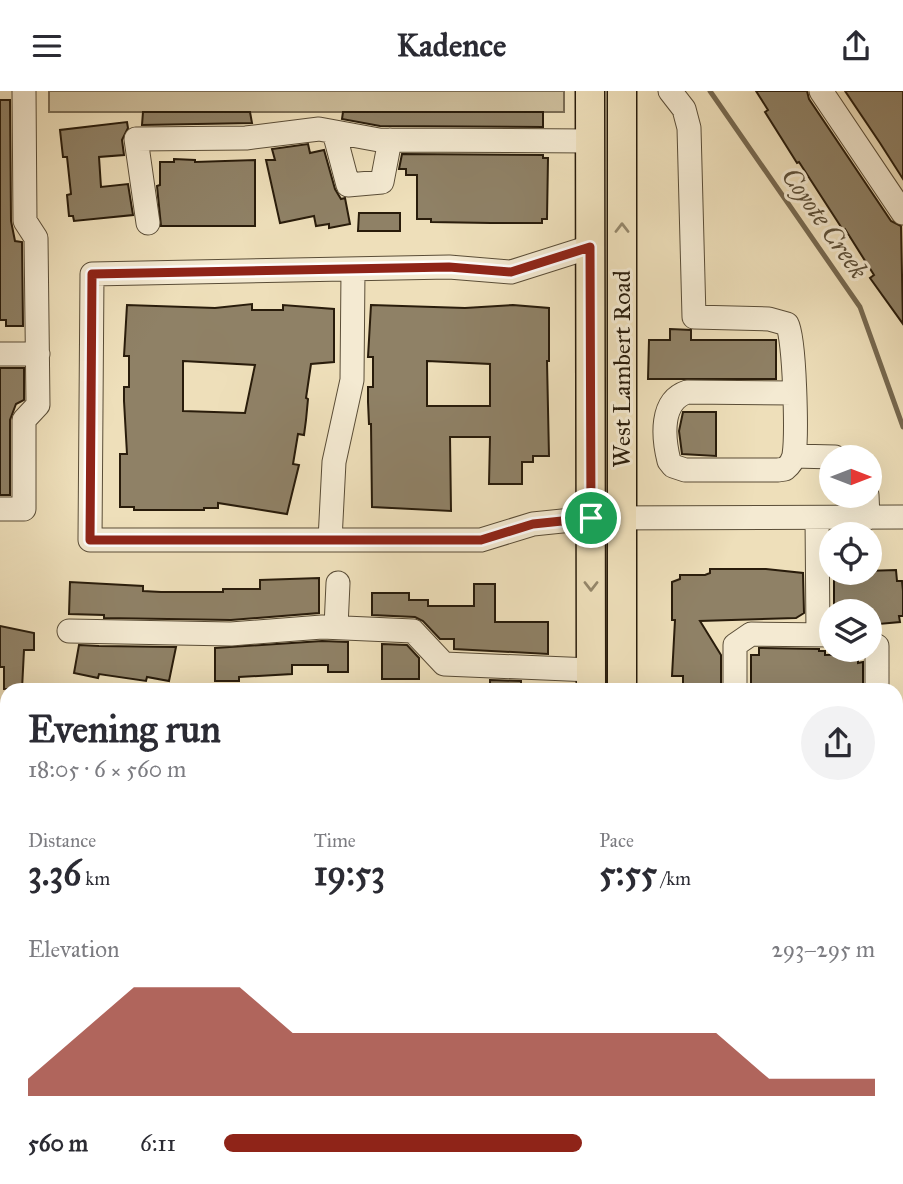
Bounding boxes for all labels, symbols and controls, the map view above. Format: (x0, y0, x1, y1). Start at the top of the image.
text: Kadence (397, 26, 506, 65)
icon: menu (28, 27, 66, 65)
icon: share (837, 27, 875, 65)
water label: Coyote Creek (775, 161, 875, 285)
one-way arrow (614, 222, 630, 233)
street label: West Lambert Road (607, 270, 637, 468)
north arrow (819, 445, 882, 507)
map controls (819, 445, 882, 662)
pin (561, 488, 621, 548)
icon: arrive (572, 499, 610, 537)
button: locate (819, 522, 882, 585)
one-way arrow (583, 582, 599, 592)
button: layers (819, 599, 882, 662)
text: Evening run (28, 706, 221, 752)
button: share (801, 706, 875, 780)
text: 18:05 · 6 × 560 m (28, 755, 186, 783)
text: Distance (28, 829, 96, 852)
text: Time (314, 829, 356, 852)
text: Pace (599, 829, 634, 852)
text: 3.36 (28, 852, 81, 895)
text: 19:53 (314, 852, 385, 895)
text: 5:55 (599, 852, 657, 895)
text: km (81, 867, 110, 890)
text: /km (657, 867, 691, 890)
text: Elevation (28, 935, 119, 963)
text: 293–295 m (771, 935, 875, 963)
text: 560 m (28, 1129, 88, 1157)
text: 6:11 (140, 1129, 176, 1157)

